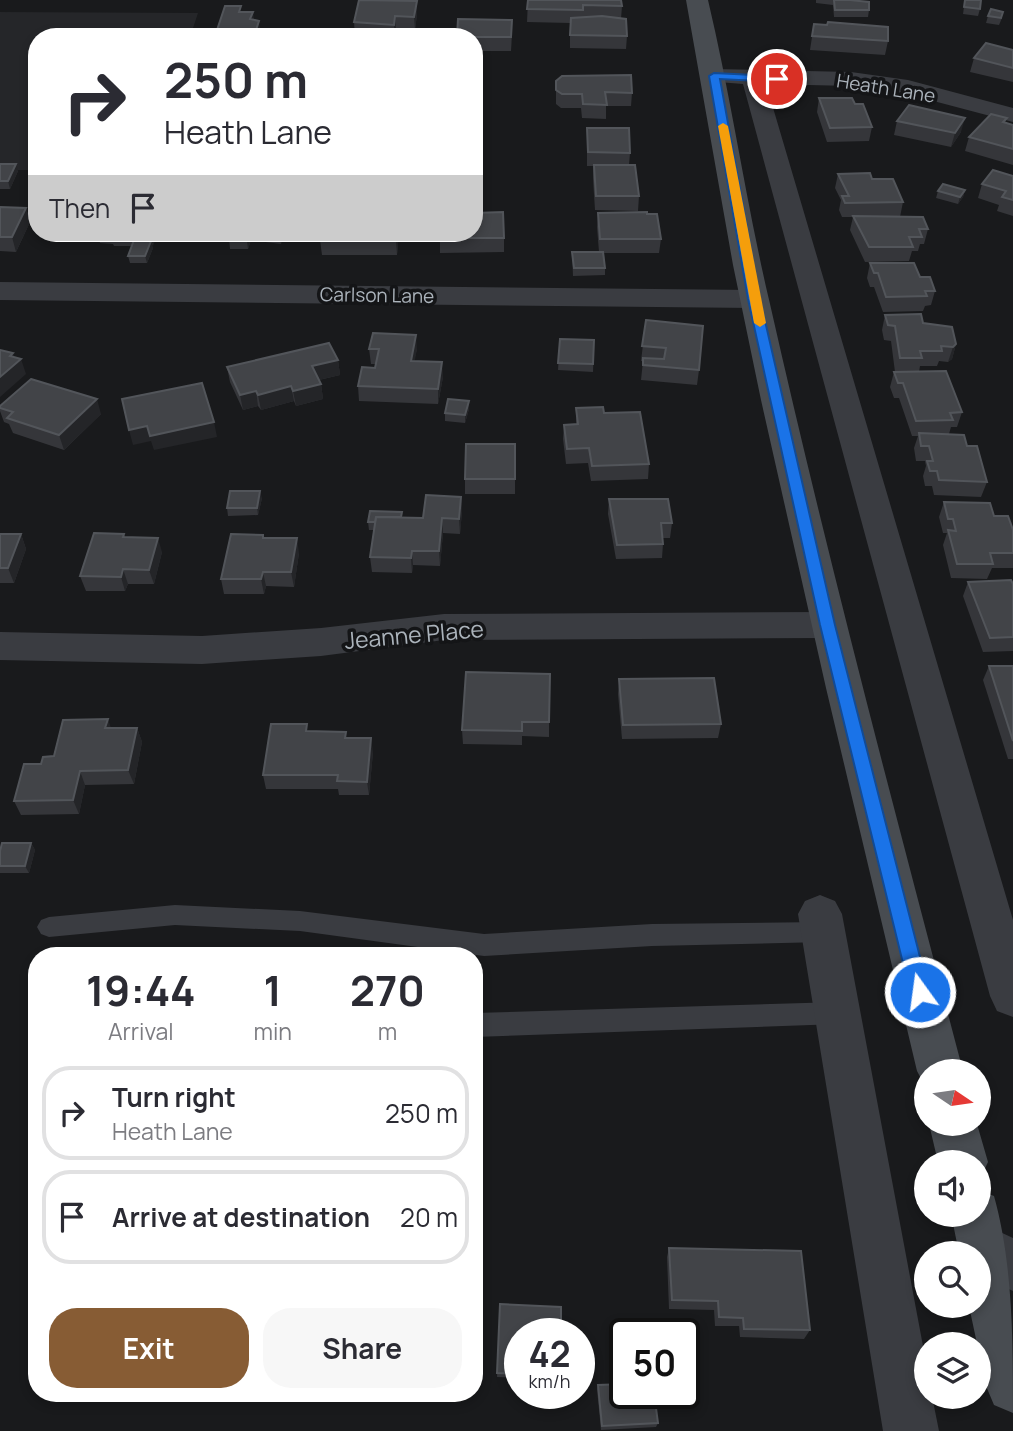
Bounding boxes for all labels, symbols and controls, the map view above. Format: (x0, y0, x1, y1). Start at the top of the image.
text: 250 m (164, 46, 308, 113)
pin (747, 49, 807, 109)
icon: right (49, 56, 140, 147)
icon: arrive (758, 60, 796, 98)
street label: Heath Lane (835, 67, 937, 109)
text: Heath Lane (164, 110, 332, 154)
icon: arrive (124, 189, 162, 227)
text: Then (49, 190, 110, 226)
street label: Carlson Lane (320, 281, 434, 309)
street label: Jeanne Place (343, 612, 485, 656)
position arrow (883, 955, 957, 1029)
text: 19:44 (86, 961, 195, 1019)
text: 1 (263, 961, 282, 1019)
text: 270 (350, 961, 425, 1019)
text: Arrival (108, 1015, 174, 1047)
text: min (253, 1015, 292, 1047)
text: m (378, 1015, 397, 1047)
north arrow (914, 1059, 990, 1136)
map controls (914, 1059, 991, 1409)
text: Turn right (112, 1079, 236, 1115)
icon: right (53, 1094, 91, 1132)
text: 250 m (385, 1095, 458, 1131)
text: Heath Lane (112, 1115, 233, 1147)
button: sound (914, 1150, 991, 1227)
icon: arrive (53, 1198, 91, 1236)
text: Arrive at destination (112, 1199, 370, 1235)
text: 20 m (400, 1199, 458, 1235)
button: search (914, 1241, 991, 1318)
button: Exit (49, 1308, 249, 1388)
button: Share (263, 1308, 462, 1388)
speed limit sign: 50 (609, 1318, 700, 1409)
text: 42 (528, 1330, 571, 1378)
button: layers (914, 1332, 991, 1409)
text: km/h (529, 1369, 570, 1393)

